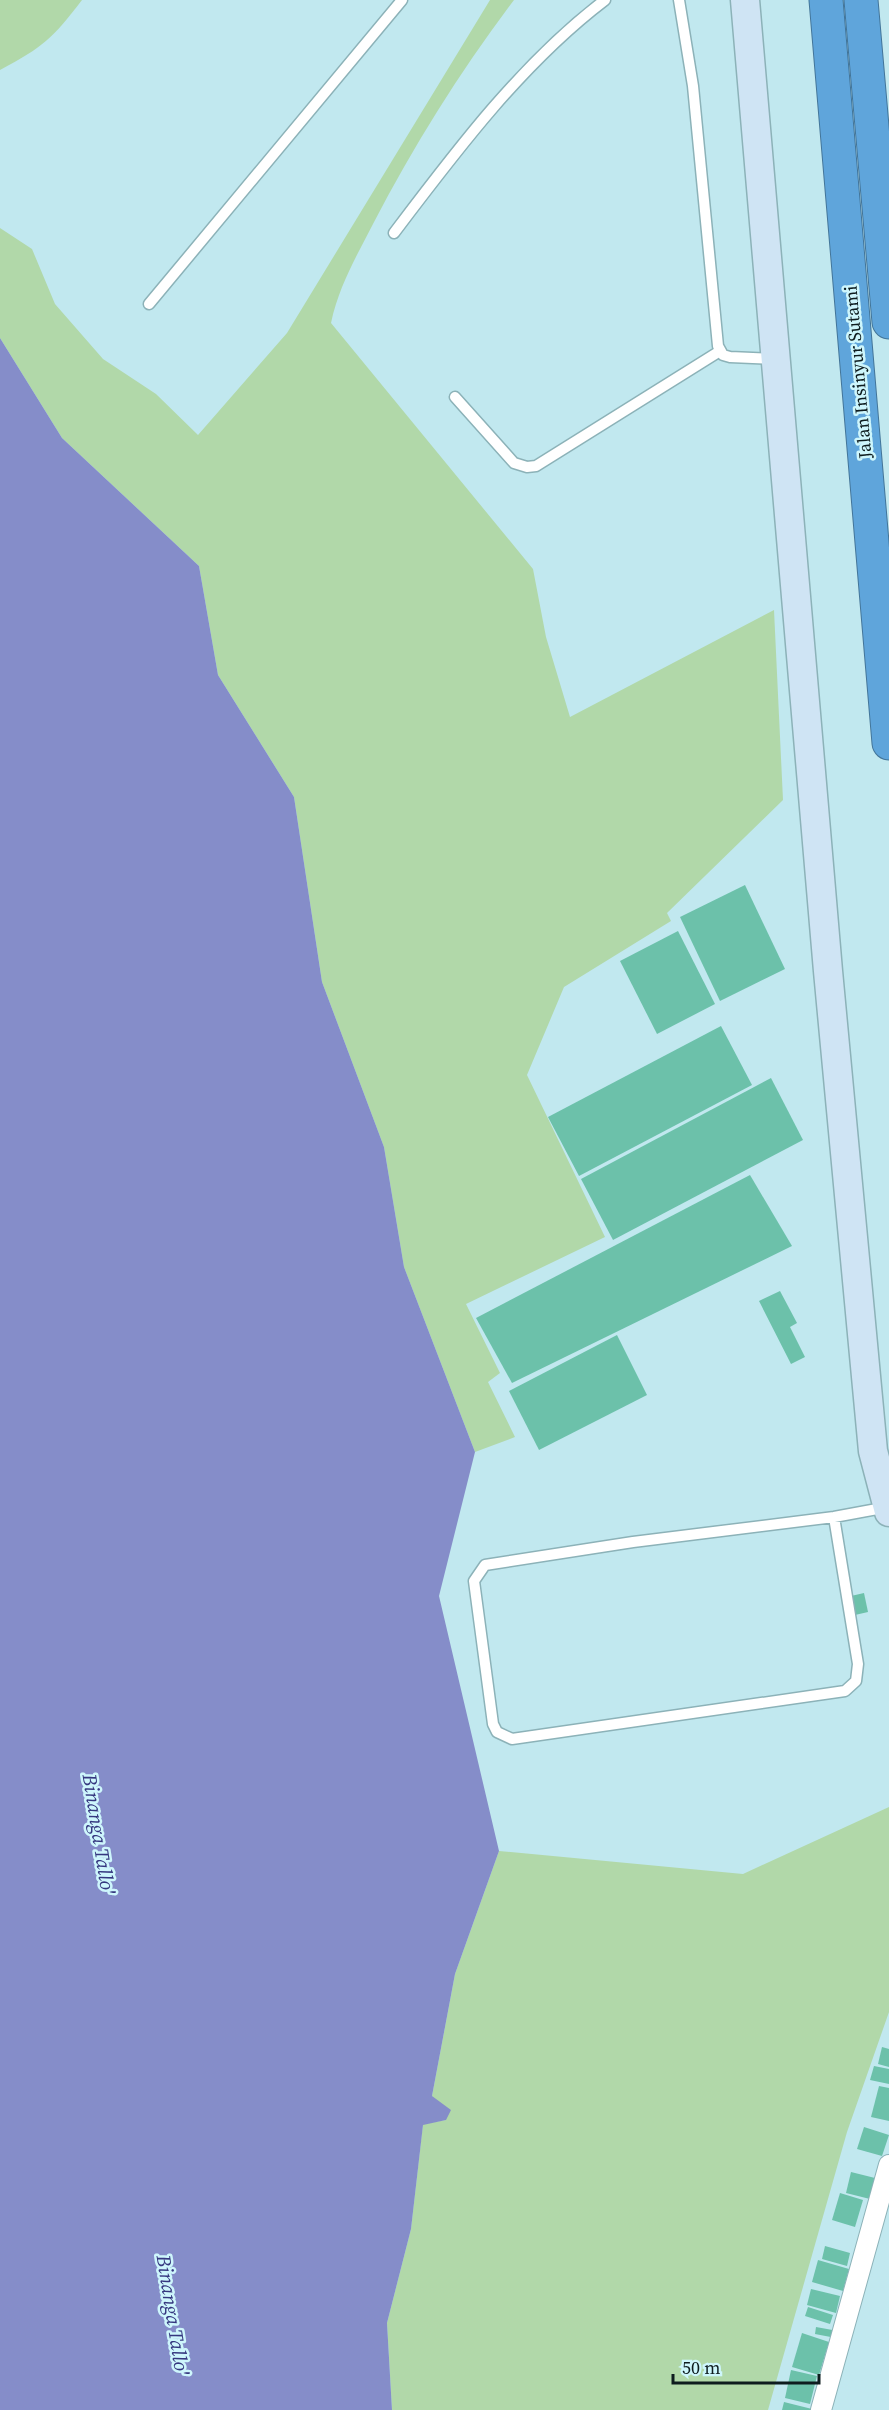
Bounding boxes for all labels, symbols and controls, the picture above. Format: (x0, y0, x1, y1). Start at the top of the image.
street label: Jalan Insinyur Sutami (837, 285, 878, 461)
water label: Binanga Tallo' (75, 1771, 122, 1896)
water label: Binanga Tallo' (149, 2252, 196, 2377)
scale bar (673, 2347, 818, 2385)
text: 50 m (682, 2355, 720, 2380)

